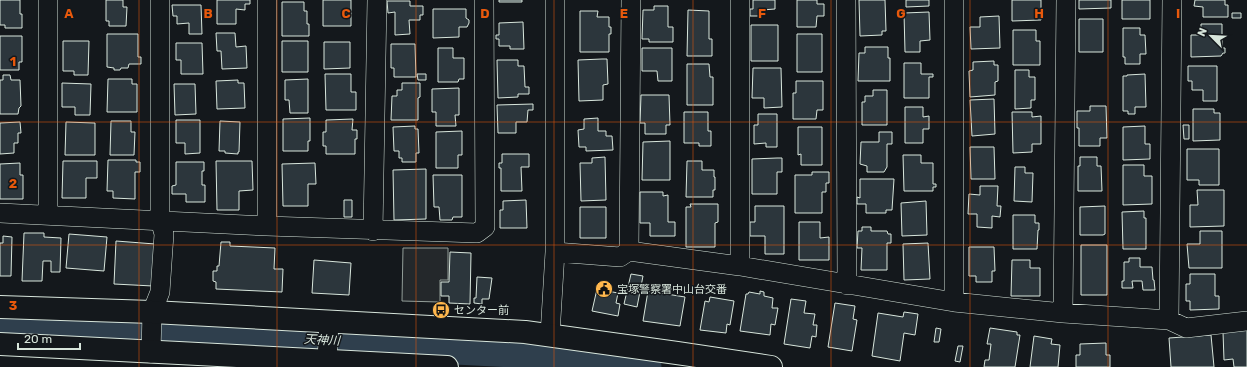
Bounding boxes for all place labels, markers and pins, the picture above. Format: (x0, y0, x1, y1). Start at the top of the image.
public building icon: 宝塚警察署中山台交番 (594, 279, 614, 299)
place label: 宝塚警察署中山台交番 (617, 283, 727, 296)
bus stop icon: センター前 (431, 300, 451, 320)
place label: センター前 (454, 304, 509, 317)

